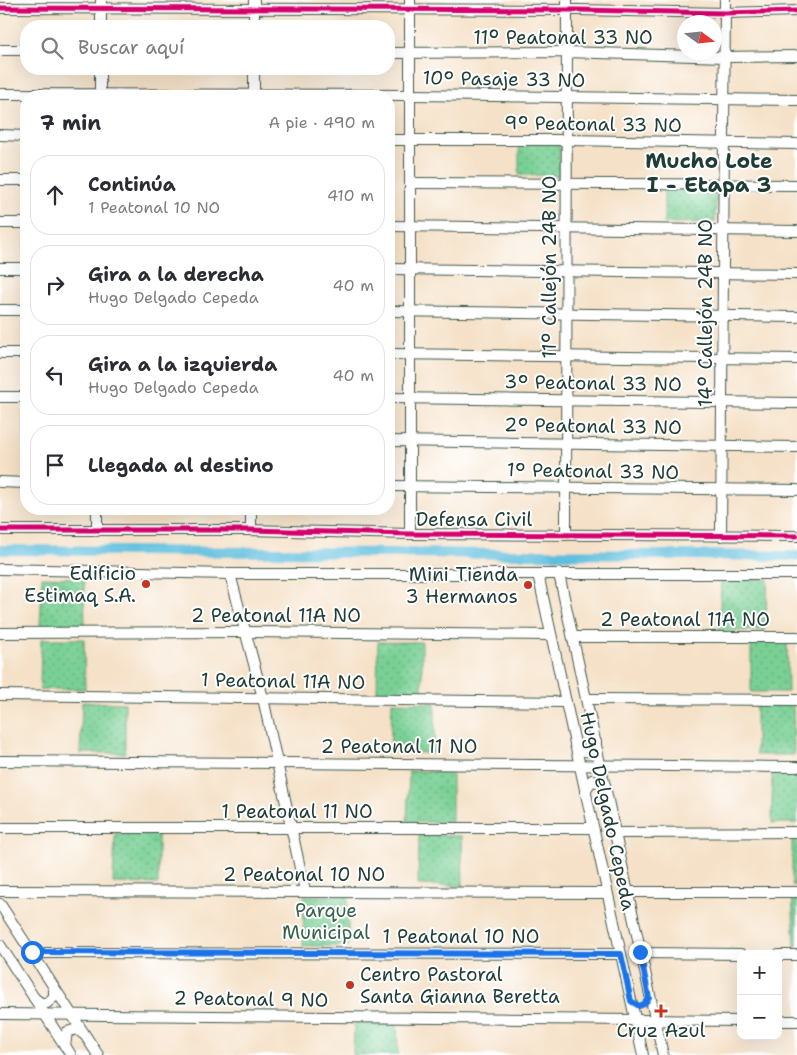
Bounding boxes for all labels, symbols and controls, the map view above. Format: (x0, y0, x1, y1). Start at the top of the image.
north arrow (677, 15, 722, 60)
search box (20, 20, 395, 75)
street label: 11° Peatonal 33 NO (473, 25, 653, 50)
icon: search (38, 34, 66, 62)
text: Buscar aquí (78, 35, 184, 60)
street label: 10° Pasaje 33 NO (422, 65, 586, 93)
text: 7 min (40, 109, 101, 137)
street label: 9° Peatonal 33 NO (504, 110, 682, 138)
text: A pie · 490 m (268, 112, 375, 133)
district label: Mucho Lote I - Etapa 3 (645, 147, 773, 199)
text: Continúa (88, 172, 176, 197)
street label: 11° Callejón 24B NO (537, 176, 562, 358)
icon: ahead (41, 181, 69, 209)
text: 410 m (327, 185, 374, 206)
text: 1 Peatonal 10 NO (88, 197, 220, 218)
street label: 14° Callejón 24B NO (693, 219, 718, 407)
text: Gira a la derecha (88, 262, 264, 287)
icon: right (41, 271, 69, 299)
text: 40 m (332, 275, 374, 296)
text: Hugo Delgado Cepeda (88, 287, 259, 308)
text: Gira a la izquierda (88, 352, 277, 377)
icon: left (41, 361, 69, 389)
text: 40 m (332, 365, 374, 386)
street label: 3° Peatonal 33 NO (504, 369, 682, 397)
text: Hugo Delgado Cepeda (88, 377, 259, 398)
street label: 2° Peatonal 33 NO (504, 412, 682, 440)
icon: arrive (41, 451, 69, 479)
text: Llegada al destino (88, 453, 274, 478)
street label: 1° Peatonal 33 NO (507, 457, 679, 485)
street label: Defensa Civil (416, 507, 532, 532)
place label: Edificio Estimaq S.A. (24, 561, 136, 608)
place label: Mini Tienda 3 Hermanos (405, 562, 518, 609)
marker: Edificio Estimaq S.A. (140, 578, 152, 590)
marker: Mini Tienda 3 Hermanos (522, 579, 534, 591)
street label: 2 Peatonal 11A NO (191, 603, 361, 628)
street label: 2 Peatonal 11A NO (600, 607, 770, 632)
street label: 1 Peatonal 11A NO (201, 667, 365, 695)
street label: Hugo Delgado Cepeda (575, 709, 641, 913)
street label: 2 Peatonal 11 NO (321, 734, 477, 759)
street label: 1 Peatonal 11 NO (221, 799, 373, 824)
street label: 2 Peatonal 10 NO (223, 862, 385, 887)
park label: Parque Municipal (282, 898, 370, 945)
street label: 1 Peatonal 10 NO (383, 924, 539, 949)
route start (21, 941, 44, 964)
route end (629, 941, 652, 964)
map controls (737, 950, 782, 1040)
button: + (737, 950, 782, 995)
place label: Centro Pastoral Santa Gianna Beretta (360, 962, 560, 1009)
marker: Centro Pastoral Santa Gianna Beretta (344, 979, 356, 991)
street label: 2 Peatonal 9 NO (173, 985, 329, 1013)
button: − (737, 995, 782, 1040)
marker: Cruz Azul (655, 1005, 667, 1017)
place label: Cruz Azul (617, 1018, 706, 1043)

